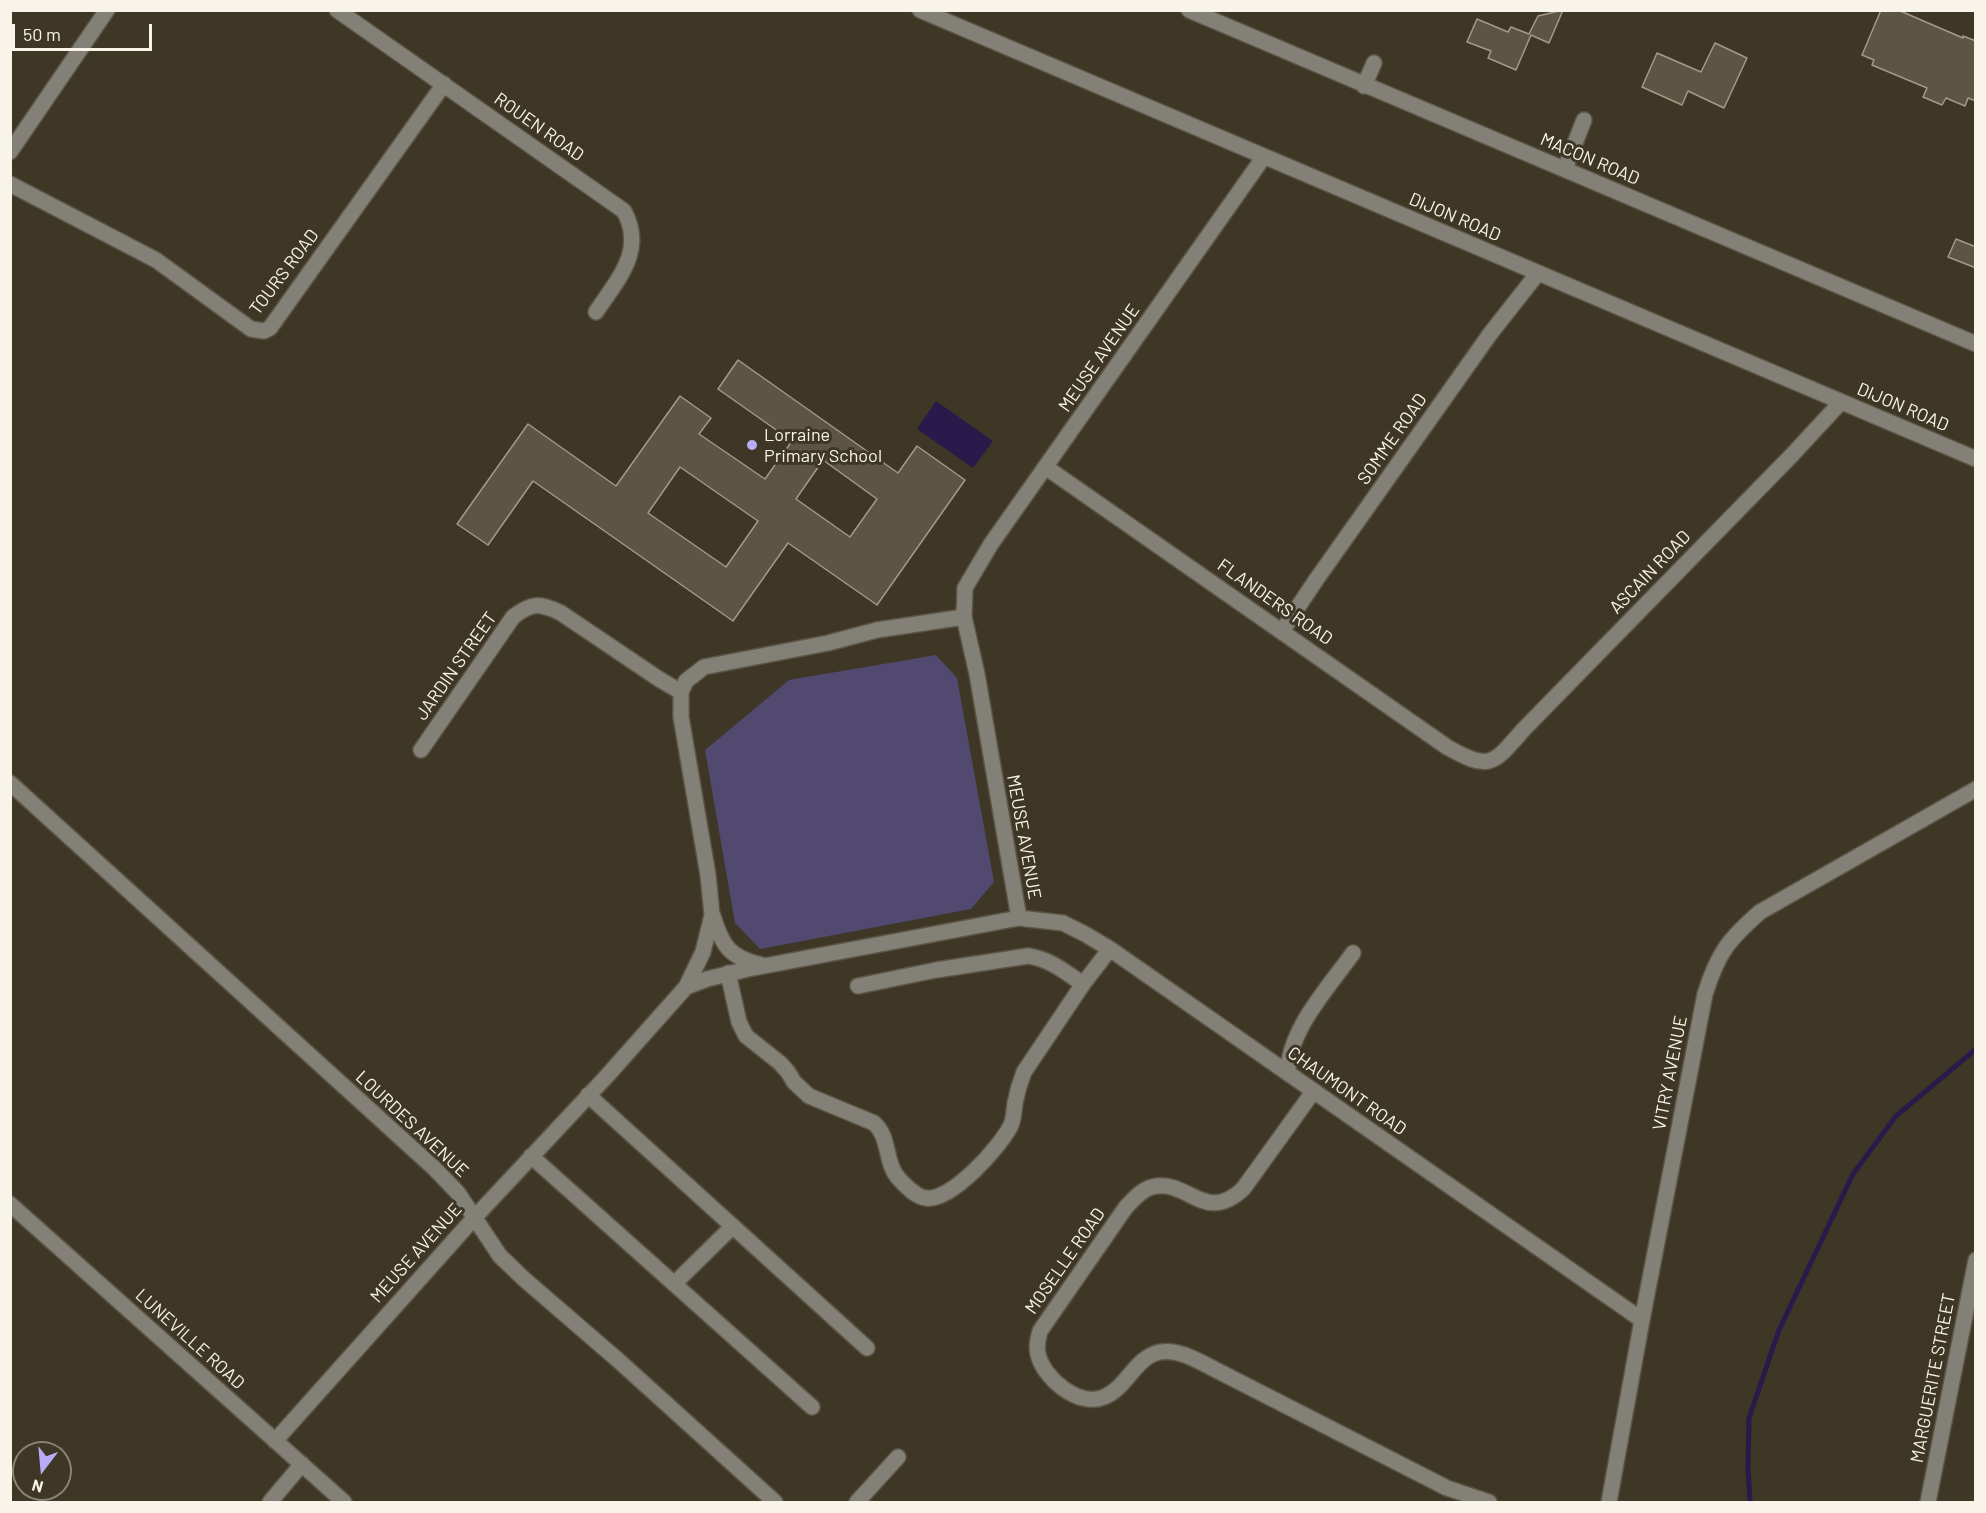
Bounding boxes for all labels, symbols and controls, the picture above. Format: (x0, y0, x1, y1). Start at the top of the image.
scale bar (15, 12, 154, 50)
text: 50 m (23, 23, 61, 45)
street label: ROUEN ROAD (490, 88, 588, 166)
street label: MACON ROAD (1537, 128, 1643, 190)
street label: DIJON ROAD (1406, 188, 1504, 246)
street label: TOURS ROAD (245, 225, 323, 319)
street label: MEUSE AVENUE (1054, 300, 1144, 416)
street label: DIJON ROAD (1854, 378, 1952, 436)
street label: SOMME ROAD (1353, 389, 1431, 489)
place label: Lorraine Primary School (764, 424, 882, 466)
marker: Lorraine Primary School (745, 438, 759, 452)
street label: ASCAIN ROAD (1605, 526, 1695, 618)
street label: FLANDERS ROAD (1213, 554, 1337, 650)
street label: JARDIN STREET (411, 608, 501, 724)
street label: MEUSE AVENUE (1002, 773, 1046, 901)
street label: VITRY AVENUE (1648, 1014, 1692, 1132)
street label: CHAUMONT ROAD (1284, 1042, 1410, 1140)
street label: LOURDES AVENUE (351, 1066, 473, 1182)
street label: MEUSE AVENUE (366, 1199, 466, 1307)
street label: MOSELLE ROAD (1020, 1204, 1110, 1318)
street label: LUNEVILLE ROAD (131, 1284, 249, 1394)
street label: MARGUERITE STREET (1906, 1291, 1960, 1465)
north arrow (12, 1441, 72, 1501)
text: N (30, 1476, 45, 1497)

